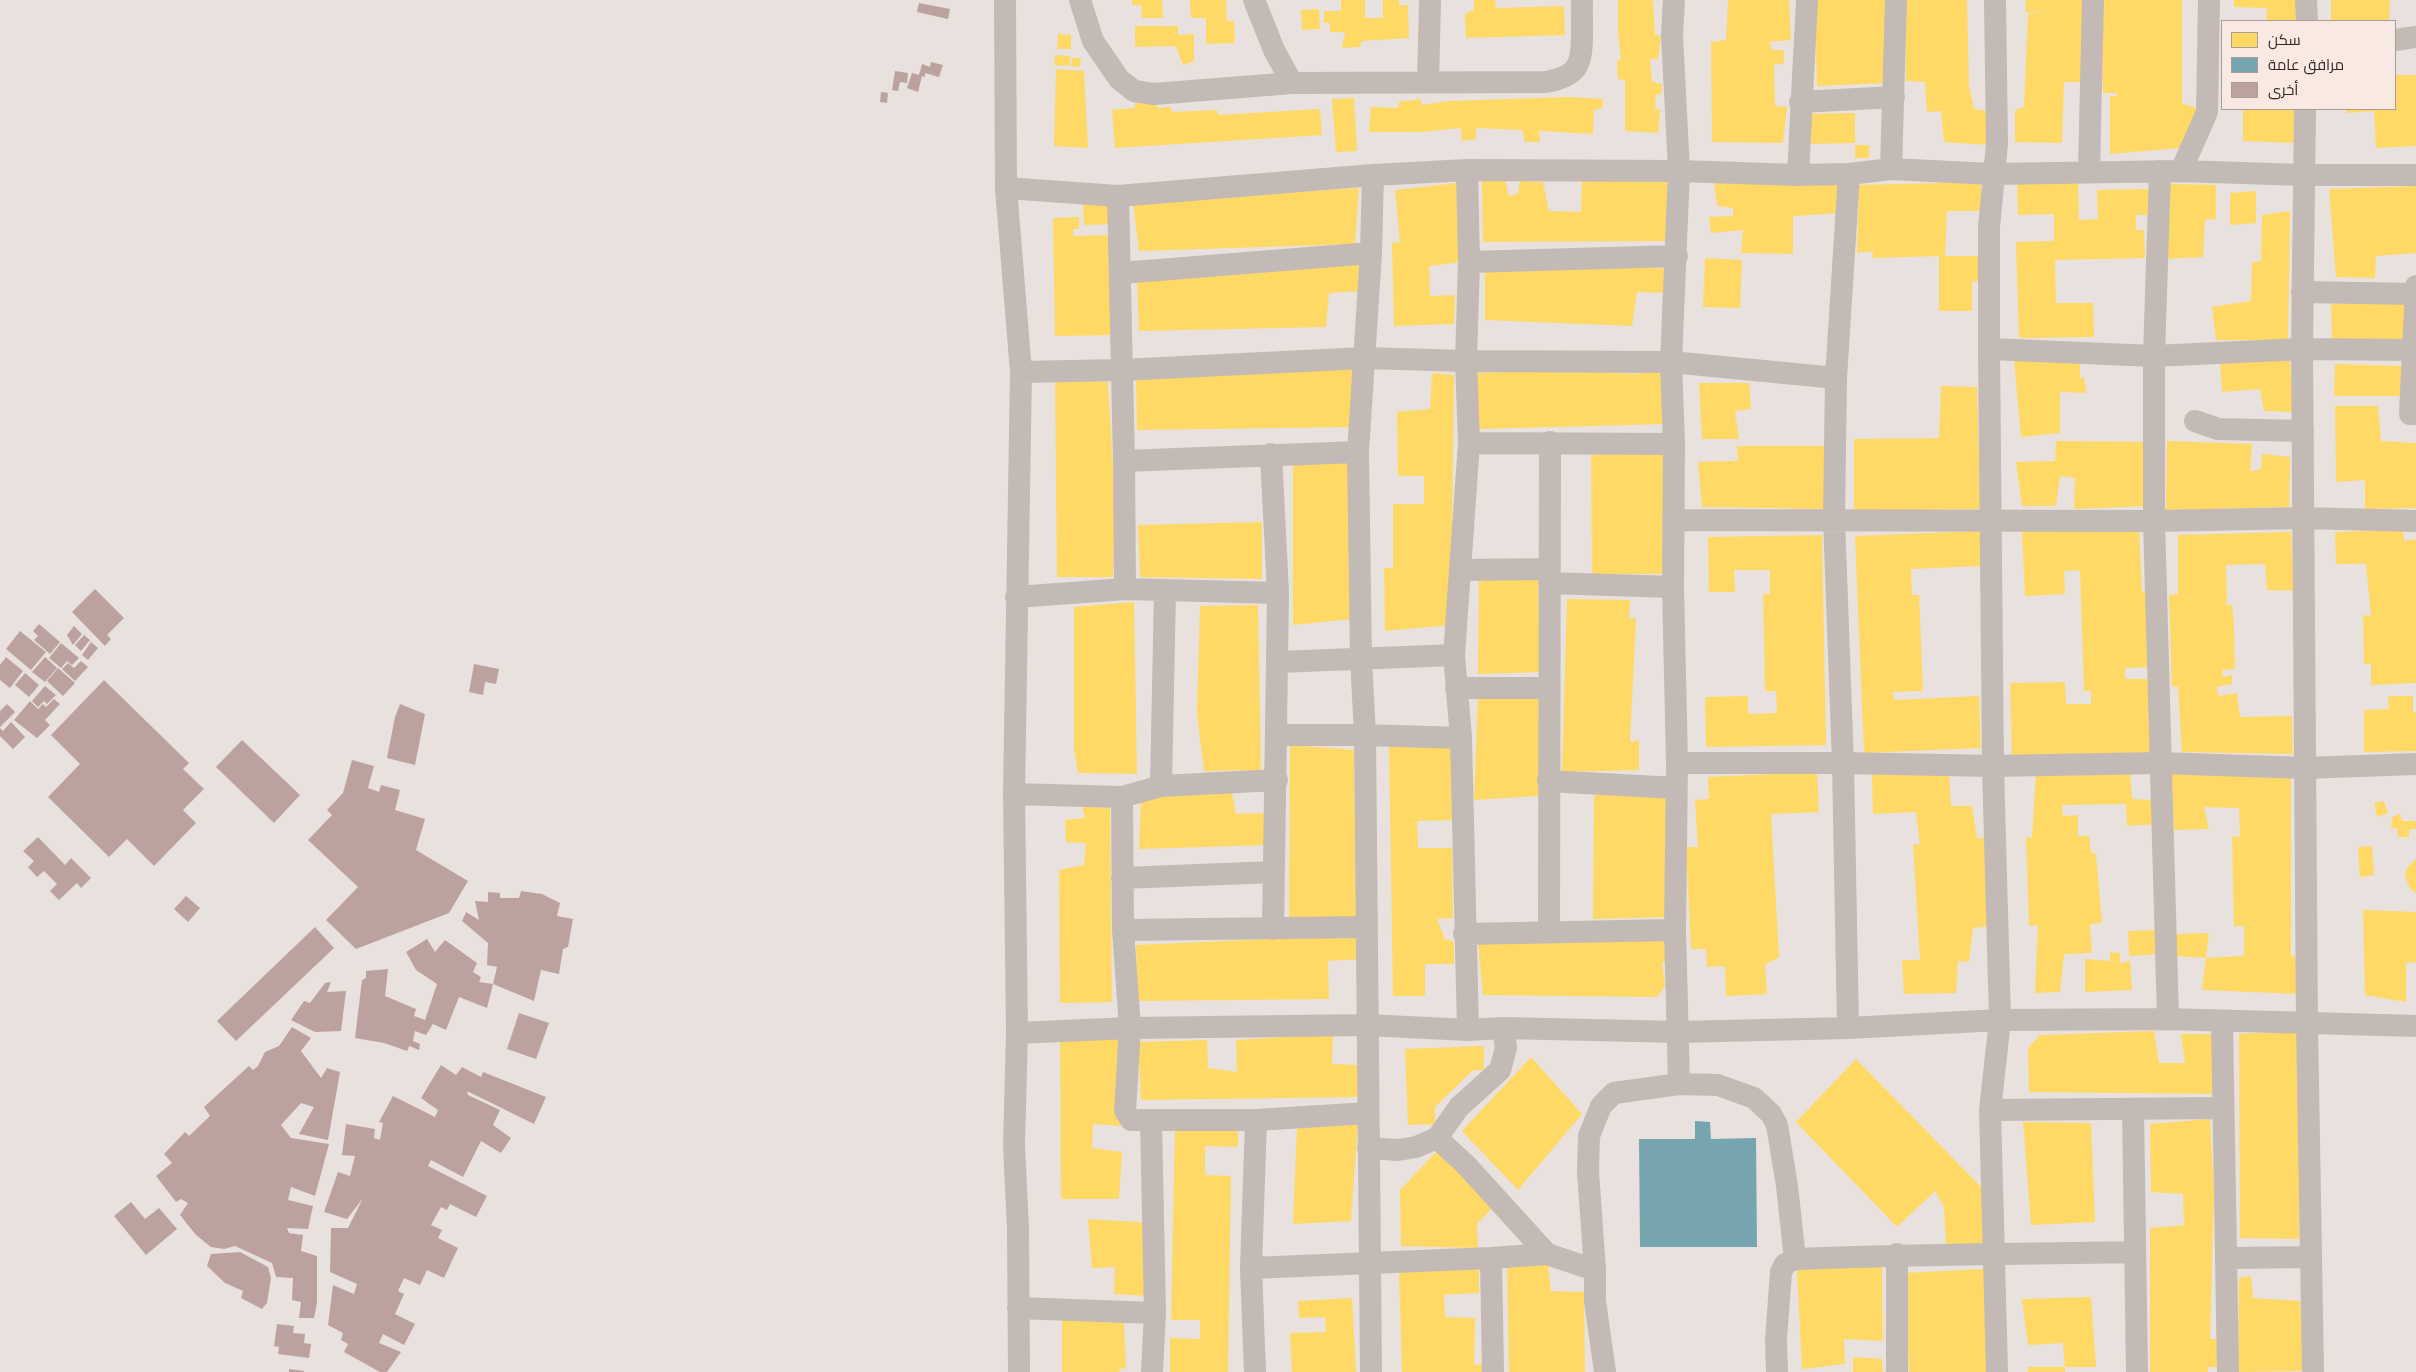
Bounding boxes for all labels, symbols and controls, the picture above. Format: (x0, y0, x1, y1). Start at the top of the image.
legend (2221, 20, 2396, 110)
text: سكن (2268, 29, 2301, 49)
text: مرافق عامة (2268, 54, 2344, 74)
text: أخرى (2268, 79, 2298, 99)

